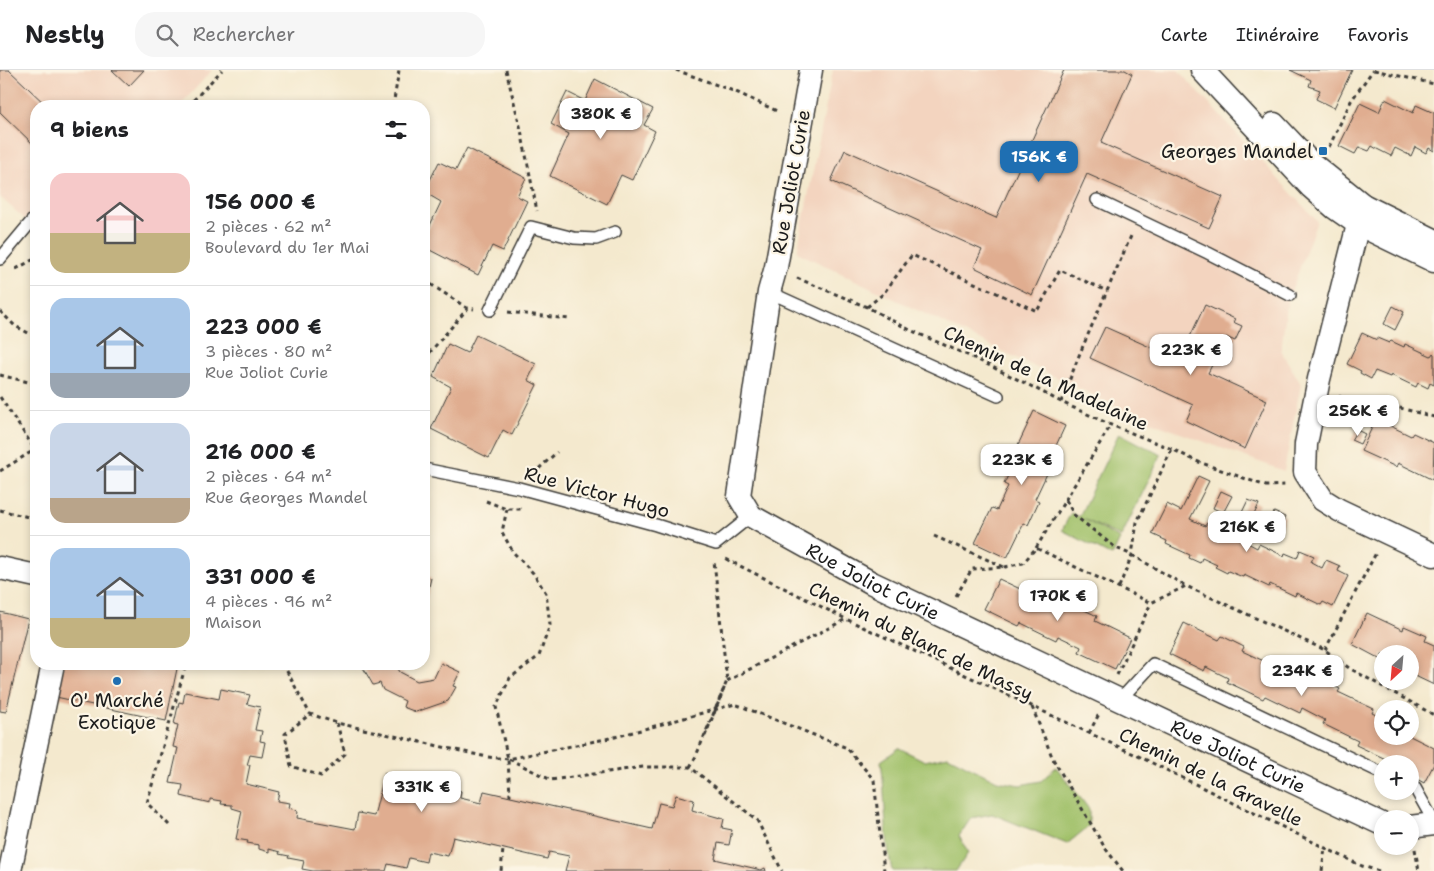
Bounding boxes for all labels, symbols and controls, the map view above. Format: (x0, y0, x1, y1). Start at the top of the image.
search box (135, 12, 485, 57)
text: Nestly (25, 19, 105, 51)
icon: search (153, 21, 181, 49)
text: Rechercher (193, 22, 295, 47)
text: Carte (1161, 23, 1208, 47)
text: Itinéraire (1236, 23, 1320, 47)
text: Favoris (1348, 23, 1409, 47)
pin: 380K € (560, 98, 642, 140)
text: 380K € (570, 103, 632, 124)
street label: Rue Joliot Curie (766, 108, 816, 256)
text: 9 biens (50, 116, 129, 144)
icon: filters (382, 116, 410, 144)
place label: Georges Mandel (1161, 139, 1313, 164)
pin: 156K € (998, 140, 1080, 183)
marker: Georges Mandel (1317, 145, 1329, 157)
text: 156K € (1011, 146, 1067, 167)
text: 156 000 € (205, 188, 316, 216)
icon: home (90, 193, 150, 253)
text: 2 pièces · 62 m² (205, 216, 332, 237)
text: Boulevard du 1er Mai (205, 237, 370, 258)
text: 223 000 € (205, 313, 322, 341)
icon: home (90, 318, 150, 378)
street label: Chemin de la Madelaine (940, 320, 1152, 436)
pin: 223K € (1150, 334, 1232, 376)
text: 223K € (1161, 339, 1221, 360)
text: 3 pièces · 80 m² (205, 341, 332, 362)
text: Rue Joliot Curie (205, 362, 328, 383)
pin: 256K € (1317, 394, 1399, 437)
text: 256K € (1328, 400, 1388, 421)
text: 216 000 € (205, 438, 316, 466)
icon: home (90, 443, 150, 503)
pin: 223K € (981, 444, 1063, 486)
text: 223K € (992, 449, 1052, 470)
street label: Rue Victor Hugo (521, 461, 673, 523)
text: 2 pièces · 64 m² (205, 466, 332, 487)
text: Rue Georges Mandel (205, 487, 367, 508)
pin: 216K € (1206, 510, 1288, 553)
text: 216K € (1219, 516, 1275, 537)
street label: Rue Joliot Curie (802, 537, 944, 626)
text: 331 000 € (205, 563, 316, 591)
icon: home (90, 568, 150, 628)
street label: Chemin du Blanc de Massy (805, 576, 1037, 706)
pin: 170K € (1017, 580, 1099, 622)
text: 170K € (1030, 585, 1087, 606)
text: 4 pièces · 96 m² (205, 591, 332, 612)
text: Maison (205, 612, 262, 633)
north arrow (1374, 645, 1419, 690)
map controls (1374, 645, 1419, 855)
pin: 234K € (1261, 654, 1343, 697)
text: 234K € (1272, 660, 1332, 681)
marker: O' Marché Exotique (111, 675, 123, 687)
place label: O' Marché Exotique (70, 688, 164, 735)
button: locate (1374, 700, 1419, 745)
street label: Rue Joliot Curie (1167, 713, 1310, 799)
street label: Chemin de la Gravelle (1115, 722, 1307, 832)
button: + (1374, 755, 1419, 800)
pin: 331K € (381, 770, 463, 813)
text: 331K € (394, 776, 450, 797)
button: − (1374, 810, 1419, 855)

